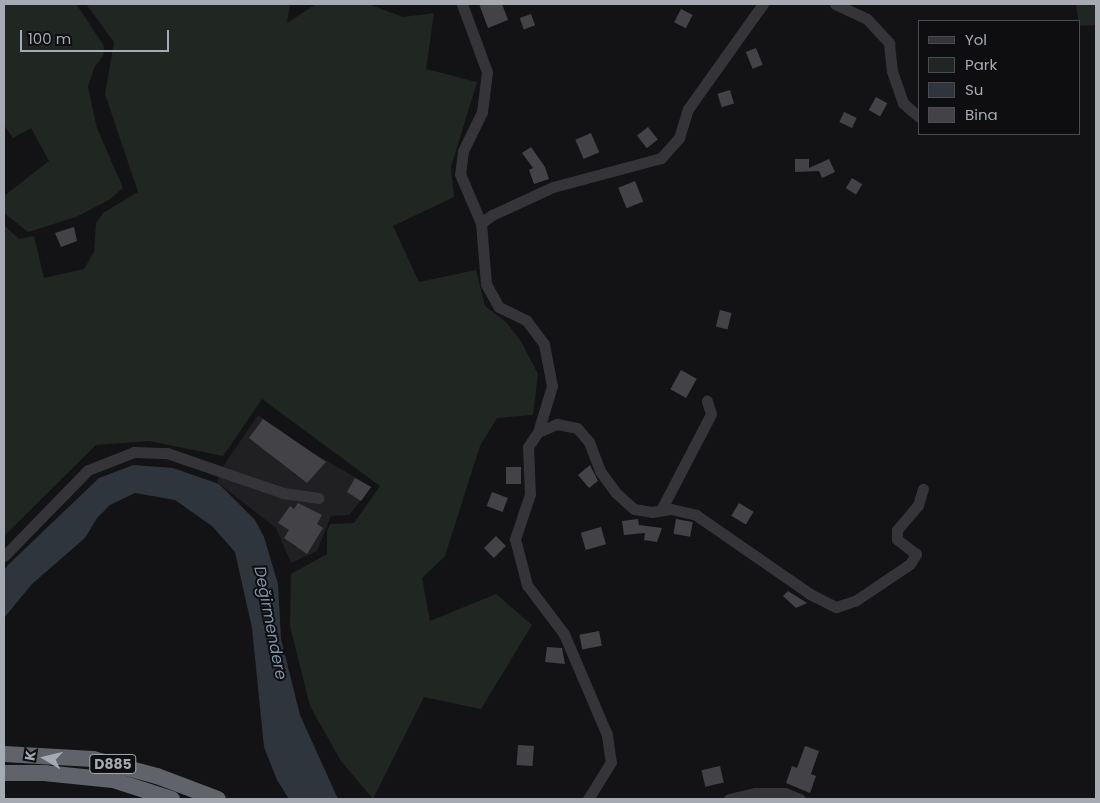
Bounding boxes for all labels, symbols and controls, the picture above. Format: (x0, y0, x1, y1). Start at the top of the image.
scale bar (22, 20, 171, 52)
legend (918, 20, 1080, 135)
text: 100 m (28, 28, 71, 49)
text: Yol (965, 29, 987, 50)
text: Park (965, 54, 997, 75)
text: Su (965, 79, 983, 100)
text: Bina (965, 104, 998, 125)
water label: Değirmendere (250, 565, 290, 681)
north arrow (20, 733, 70, 783)
text: K (20, 749, 41, 762)
road number: D885 (89, 752, 137, 776)

